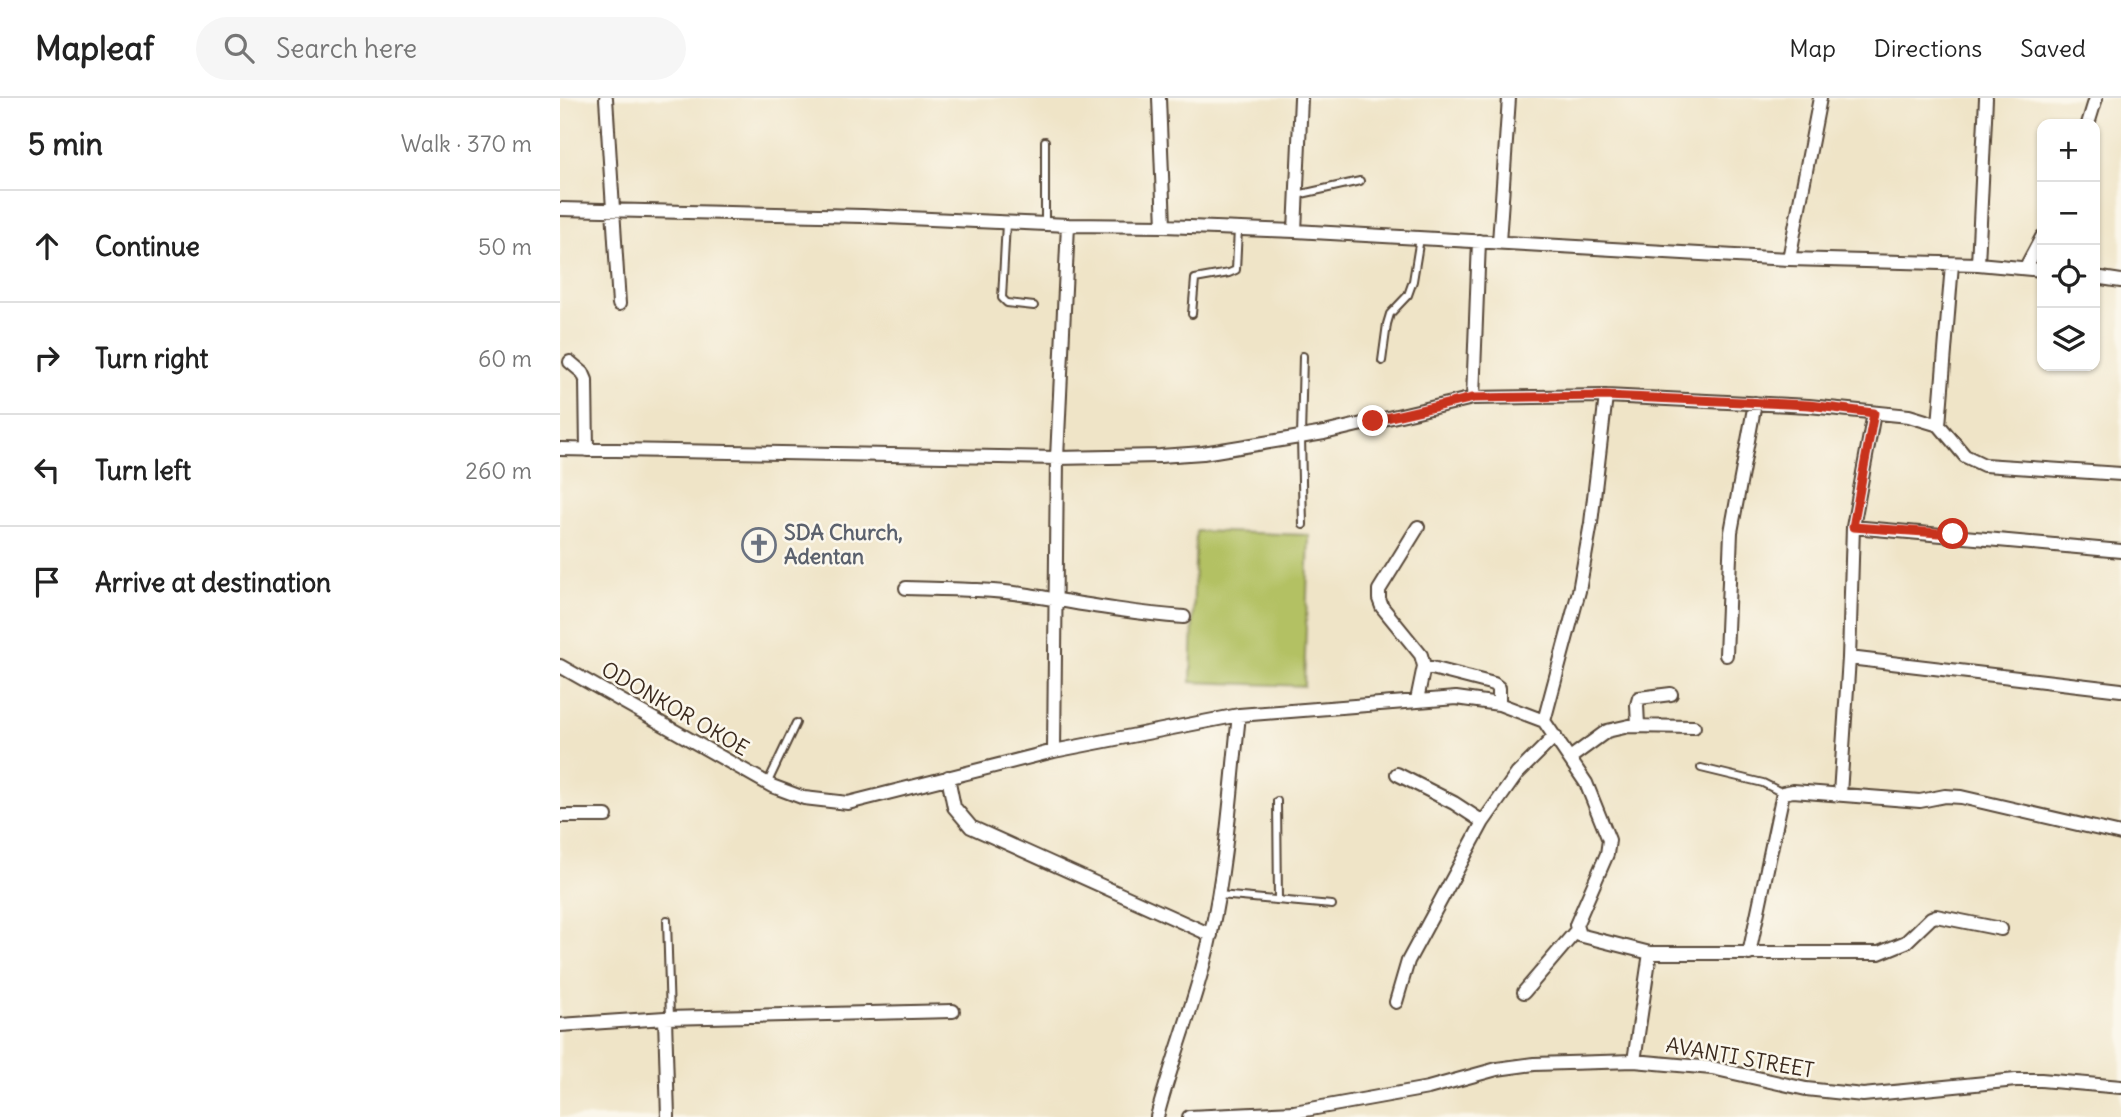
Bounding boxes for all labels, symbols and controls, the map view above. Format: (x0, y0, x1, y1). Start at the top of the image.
search box (196, 17, 686, 80)
text: Mapleaf (35, 27, 154, 69)
icon: search (220, 29, 258, 67)
text: Search here (276, 32, 417, 65)
text: Map (1789, 33, 1836, 63)
text: Directions (1874, 33, 1982, 63)
text: Saved (2020, 33, 2086, 63)
map controls (2037, 119, 2100, 371)
button: + (2037, 119, 2100, 182)
text: 5 min (28, 125, 103, 163)
text: Walk · 370 m (401, 129, 532, 158)
button: − (2037, 182, 2100, 245)
icon: ahead (28, 227, 66, 265)
text: Continue (95, 230, 200, 263)
text: 50 m (478, 232, 532, 261)
button: locate (2037, 245, 2100, 308)
button: layers (2037, 308, 2100, 371)
icon: right (28, 339, 66, 377)
text: Turn right (95, 342, 208, 375)
text: 60 m (478, 344, 532, 373)
route end (1357, 405, 1388, 436)
icon: left (28, 451, 66, 489)
text: Turn left (95, 454, 191, 487)
text: 260 m (465, 456, 532, 485)
route start (1937, 518, 1968, 549)
place label: SDA Church, Adentan (784, 519, 903, 570)
church icon: SDA Church, Adentan (740, 526, 778, 564)
icon: arrive (28, 563, 66, 601)
text: Arrive at destination (95, 566, 331, 599)
street label: ODONKOR OKOE (596, 655, 754, 762)
street label: AVANTI STREET (1664, 1031, 1816, 1084)

